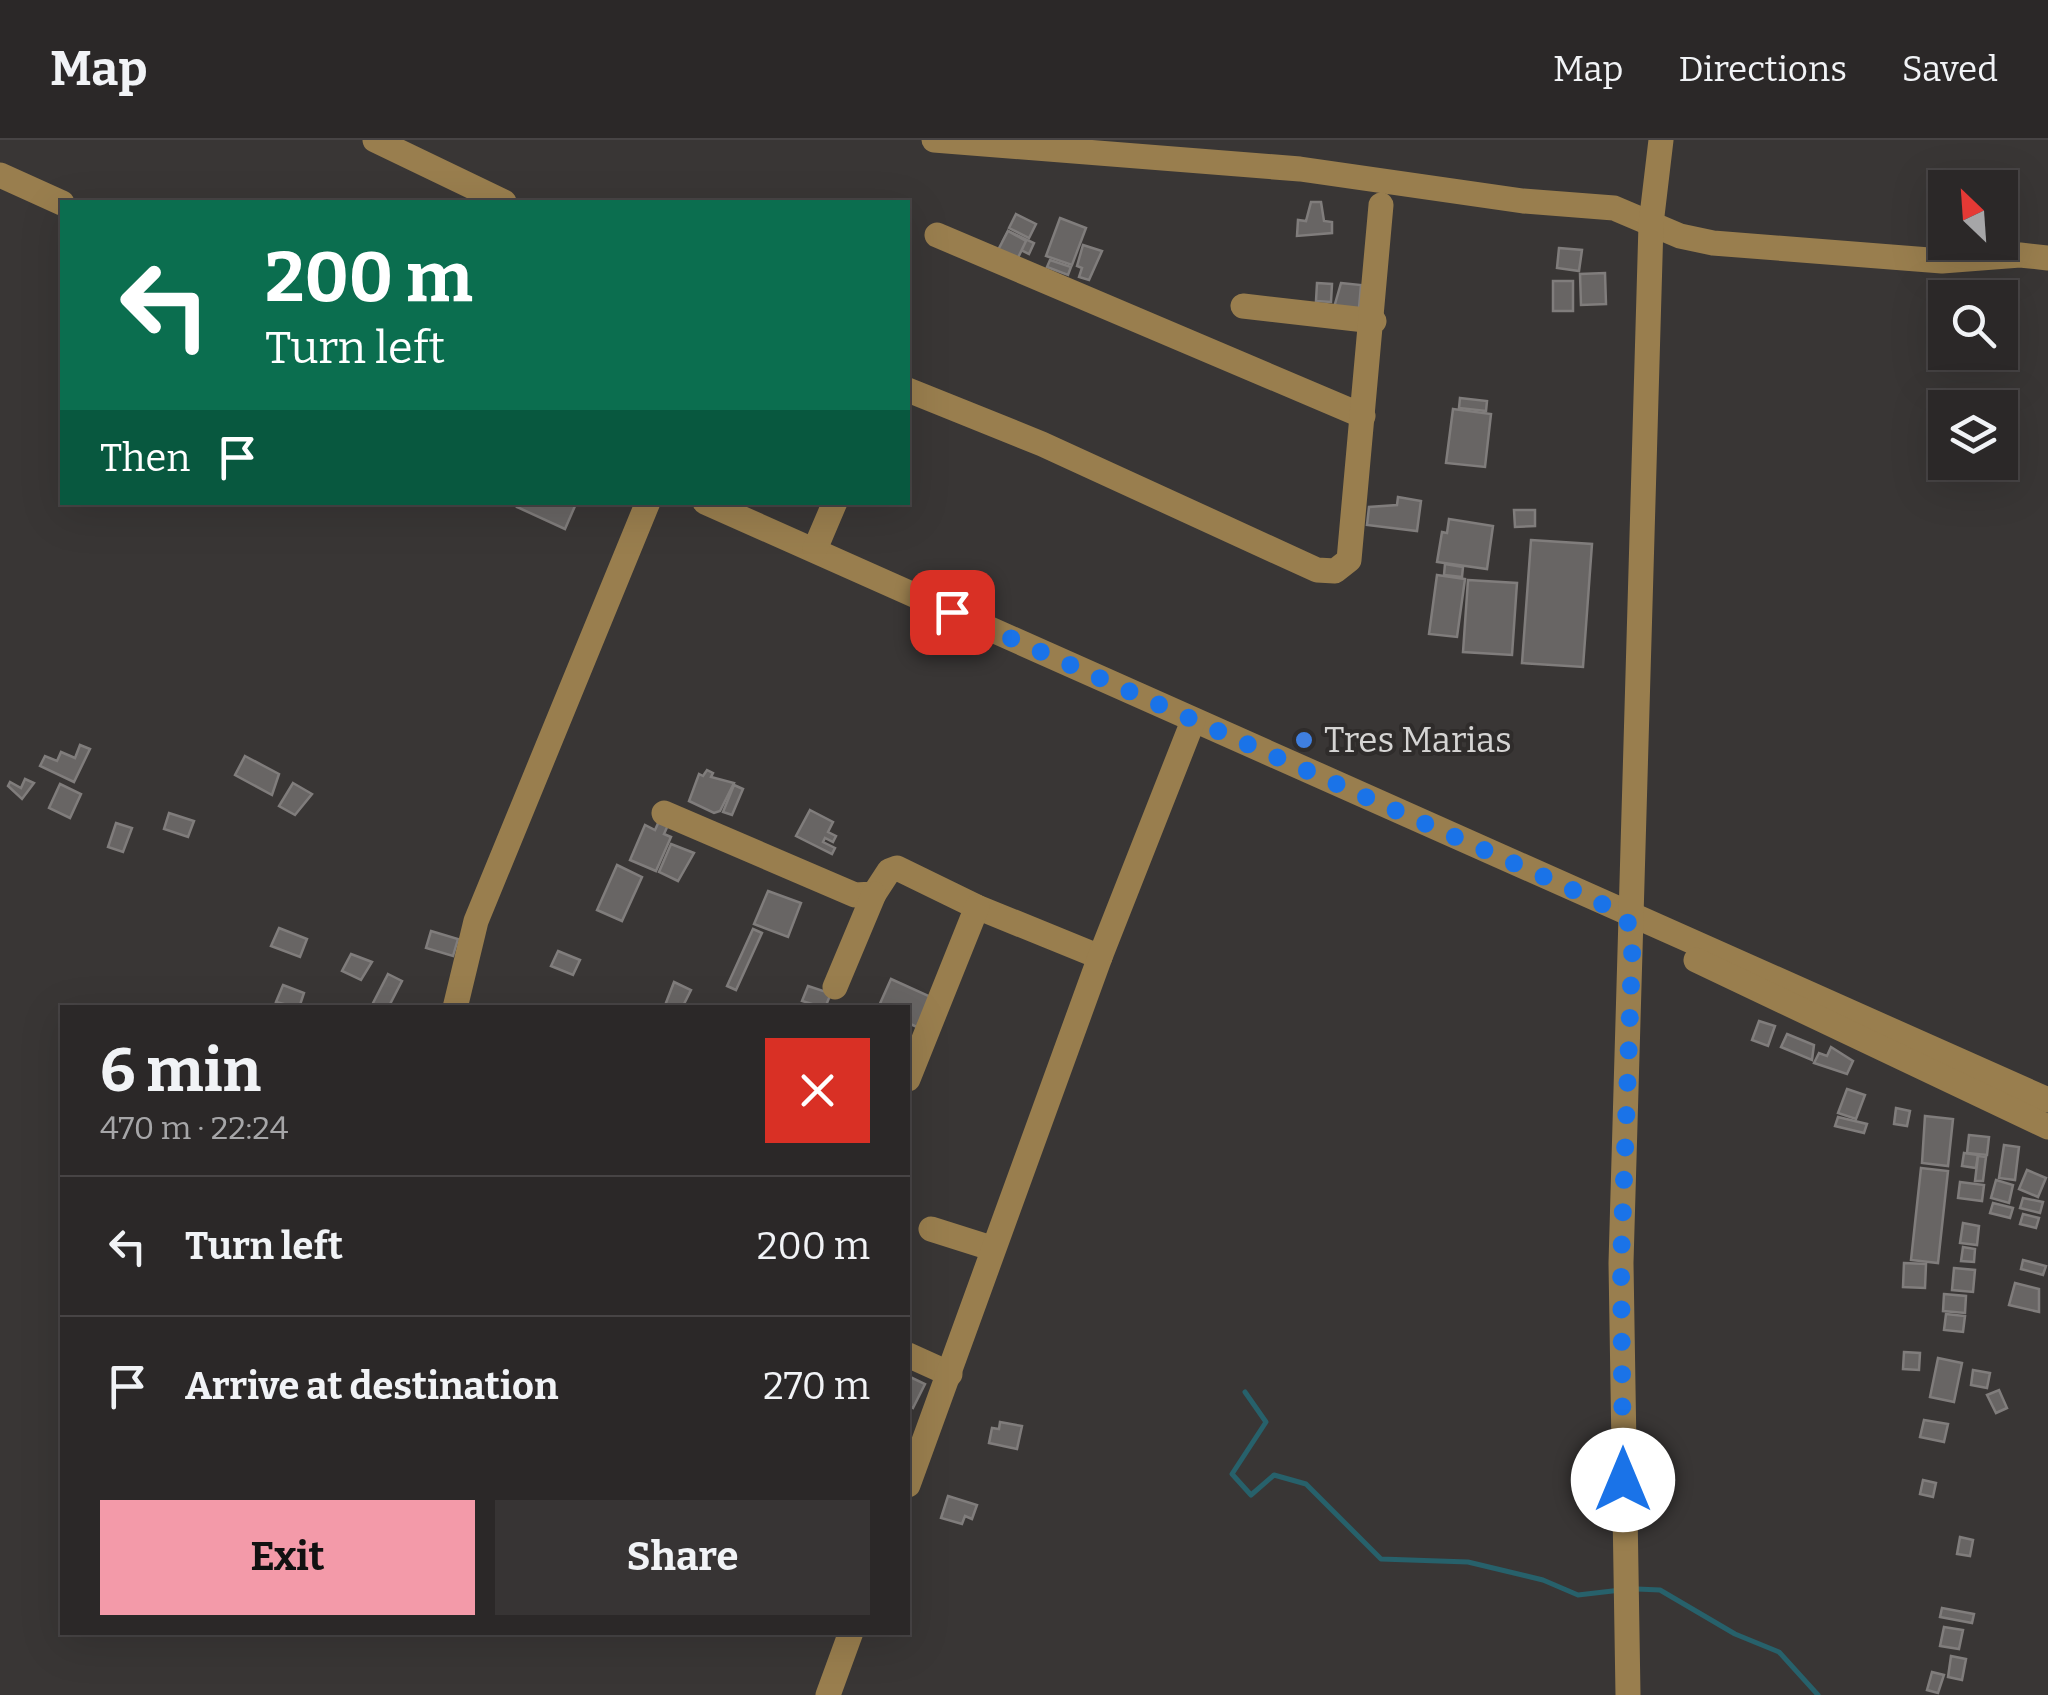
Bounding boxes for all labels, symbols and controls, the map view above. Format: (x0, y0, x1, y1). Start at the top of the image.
text: Map (50, 40, 147, 98)
text: Map (1553, 48, 1623, 90)
text: Directions (1678, 48, 1847, 90)
text: Saved (1902, 48, 1998, 90)
north arrow (1928, 170, 2018, 260)
map controls (1928, 170, 2018, 480)
text: 200 m (265, 236, 473, 320)
icon: left (100, 240, 230, 370)
button: search (1928, 280, 2018, 370)
text: Turn left (265, 321, 445, 375)
button: layers (1928, 390, 2018, 480)
icon: arrive (210, 430, 265, 485)
text: Then (100, 435, 190, 481)
pin (910, 570, 995, 655)
icon: arrive (925, 585, 980, 640)
place label: Tres Marias (1324, 719, 1512, 761)
marker: Tres Marias (1293, 729, 1315, 751)
text: 6 min (100, 1035, 261, 1107)
button: close (765, 1038, 870, 1143)
text: 470 m · 22:24 (100, 1109, 288, 1147)
icon: left (100, 1219, 155, 1274)
text: Turn left (185, 1223, 343, 1269)
text: 200 m (757, 1223, 870, 1269)
icon: arrive (100, 1359, 155, 1414)
text: Arrive at destination (185, 1363, 558, 1409)
text: 270 m (763, 1363, 870, 1409)
position arrow (1571, 1428, 1675, 1532)
button: Exit (100, 1500, 475, 1615)
button: Share (495, 1500, 870, 1615)

